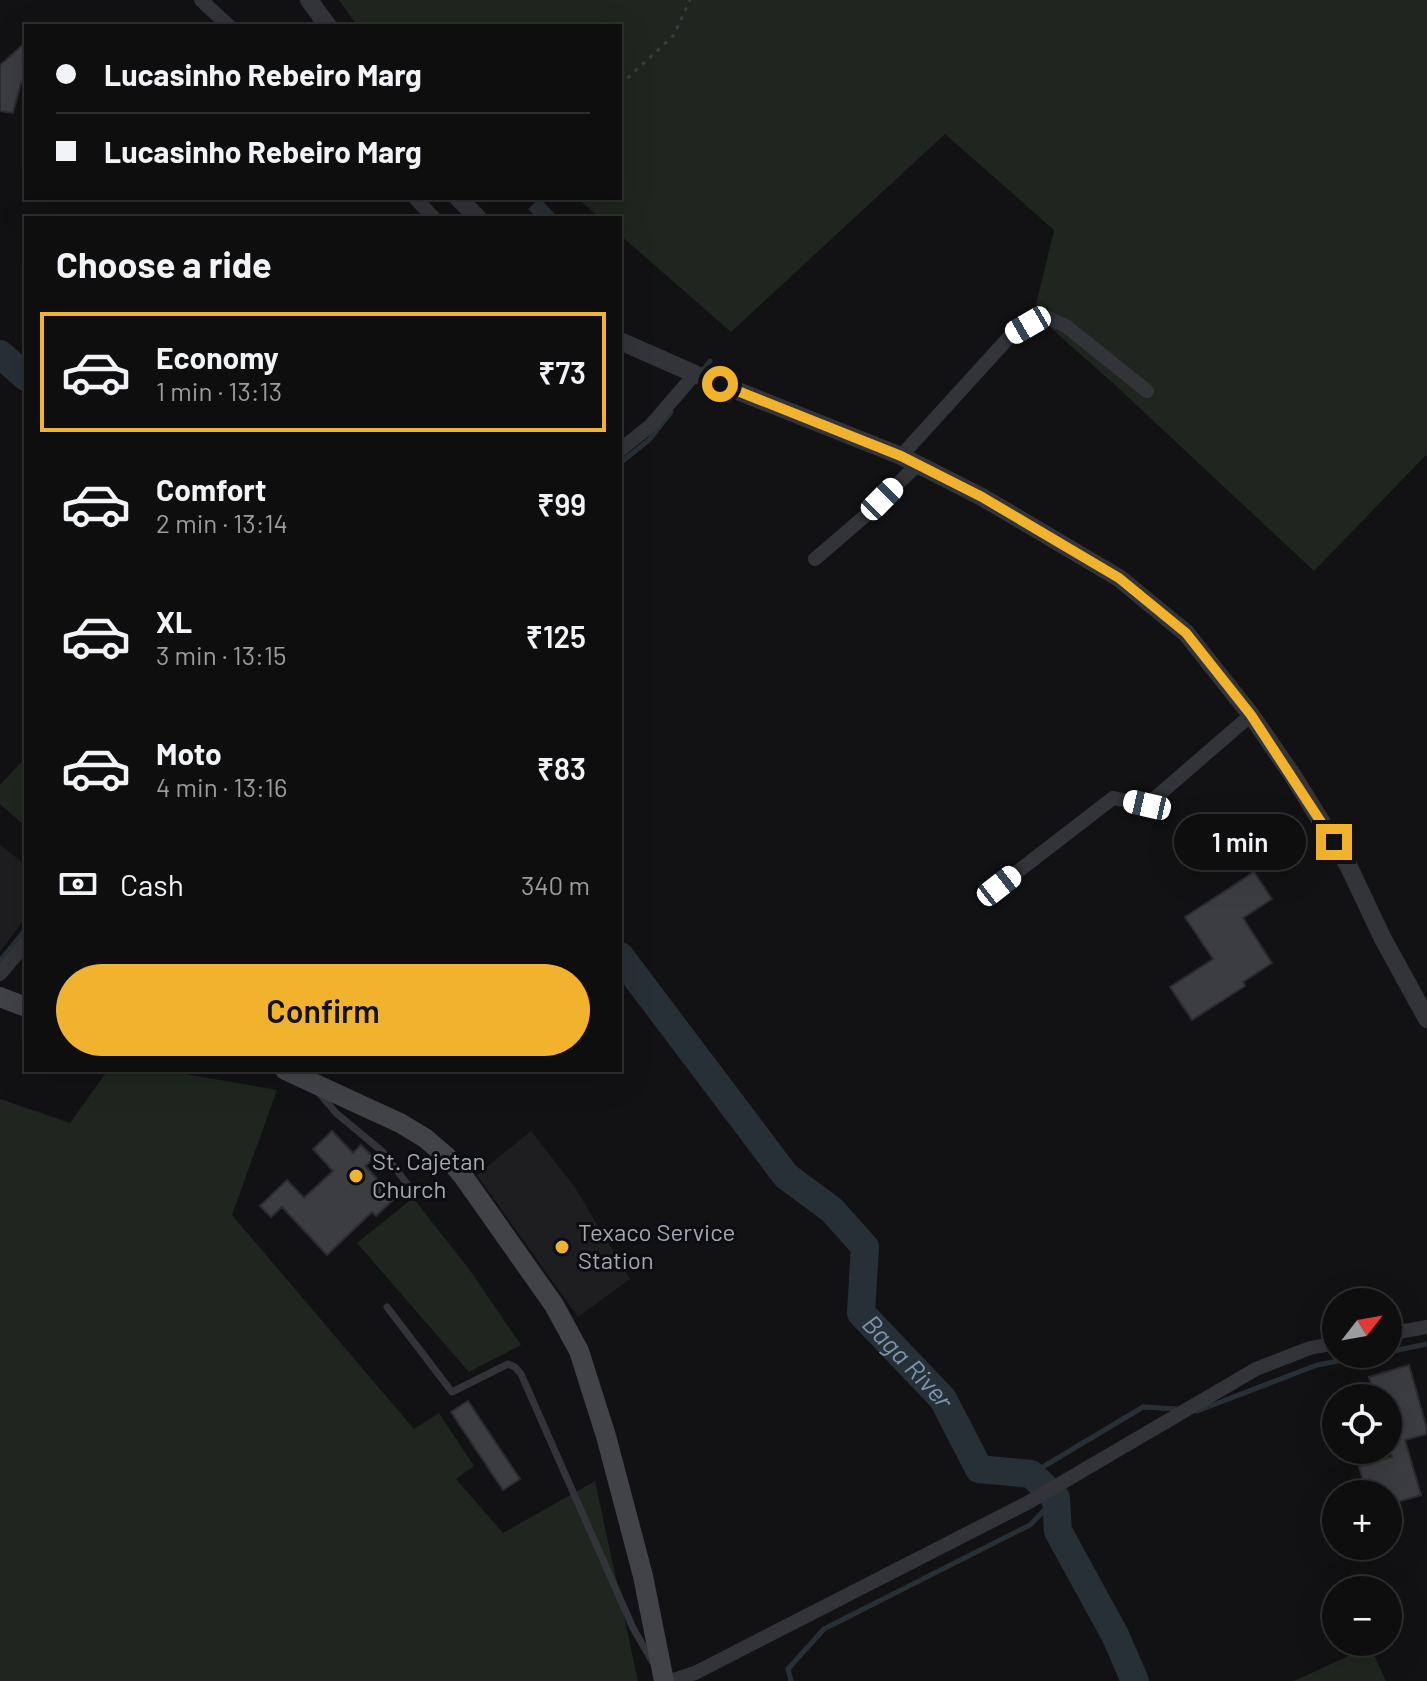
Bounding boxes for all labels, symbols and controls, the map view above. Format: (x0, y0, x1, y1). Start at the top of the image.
text: Lucasinho Rebeiro Marg (104, 56, 422, 92)
text: Lucasinho Rebeiro Marg (104, 133, 422, 169)
text: Choose a ride (56, 242, 272, 285)
car (1001, 303, 1055, 347)
icon: car (60, 336, 132, 408)
text: Economy (156, 339, 279, 375)
text: ₹73 (538, 354, 586, 390)
route start (702, 366, 738, 402)
text: 1 min · 13:13 (156, 375, 282, 406)
icon: car (60, 468, 132, 540)
text: Comfort (156, 471, 266, 507)
car (857, 474, 907, 524)
text: ₹99 (537, 486, 586, 522)
text: 2 min · 13:14 (156, 507, 288, 538)
icon: car (60, 600, 132, 672)
text: XL (156, 603, 192, 639)
text: ₹125 (526, 618, 586, 654)
text: 3 min · 13:15 (156, 639, 286, 670)
icon: car (60, 732, 132, 804)
text: Moto (156, 735, 222, 771)
text: ₹83 (537, 750, 586, 786)
text: 4 min · 13:16 (156, 771, 287, 802)
car (1121, 788, 1173, 822)
callout: 1 min (1174, 814, 1306, 870)
route end (1316, 824, 1352, 860)
text: 1 min (1212, 826, 1268, 857)
icon: cash (56, 862, 100, 906)
car (973, 862, 1025, 910)
text: Cash (120, 866, 184, 902)
text: 340 m (521, 869, 590, 900)
button: Confirm (56, 964, 590, 1056)
place label: St. Cajetan Church (372, 1146, 485, 1203)
marker: St. Cajetan Church (347, 1167, 365, 1185)
place label: Texaco Service Station (578, 1217, 735, 1274)
marker: Texaco Service Station (553, 1238, 571, 1256)
north arrow (1322, 1288, 1402, 1368)
map controls (1322, 1288, 1402, 1656)
water label: Baga River (857, 1308, 962, 1413)
button: locate (1322, 1384, 1402, 1464)
button: + (1322, 1480, 1402, 1560)
button: − (1322, 1576, 1402, 1656)

